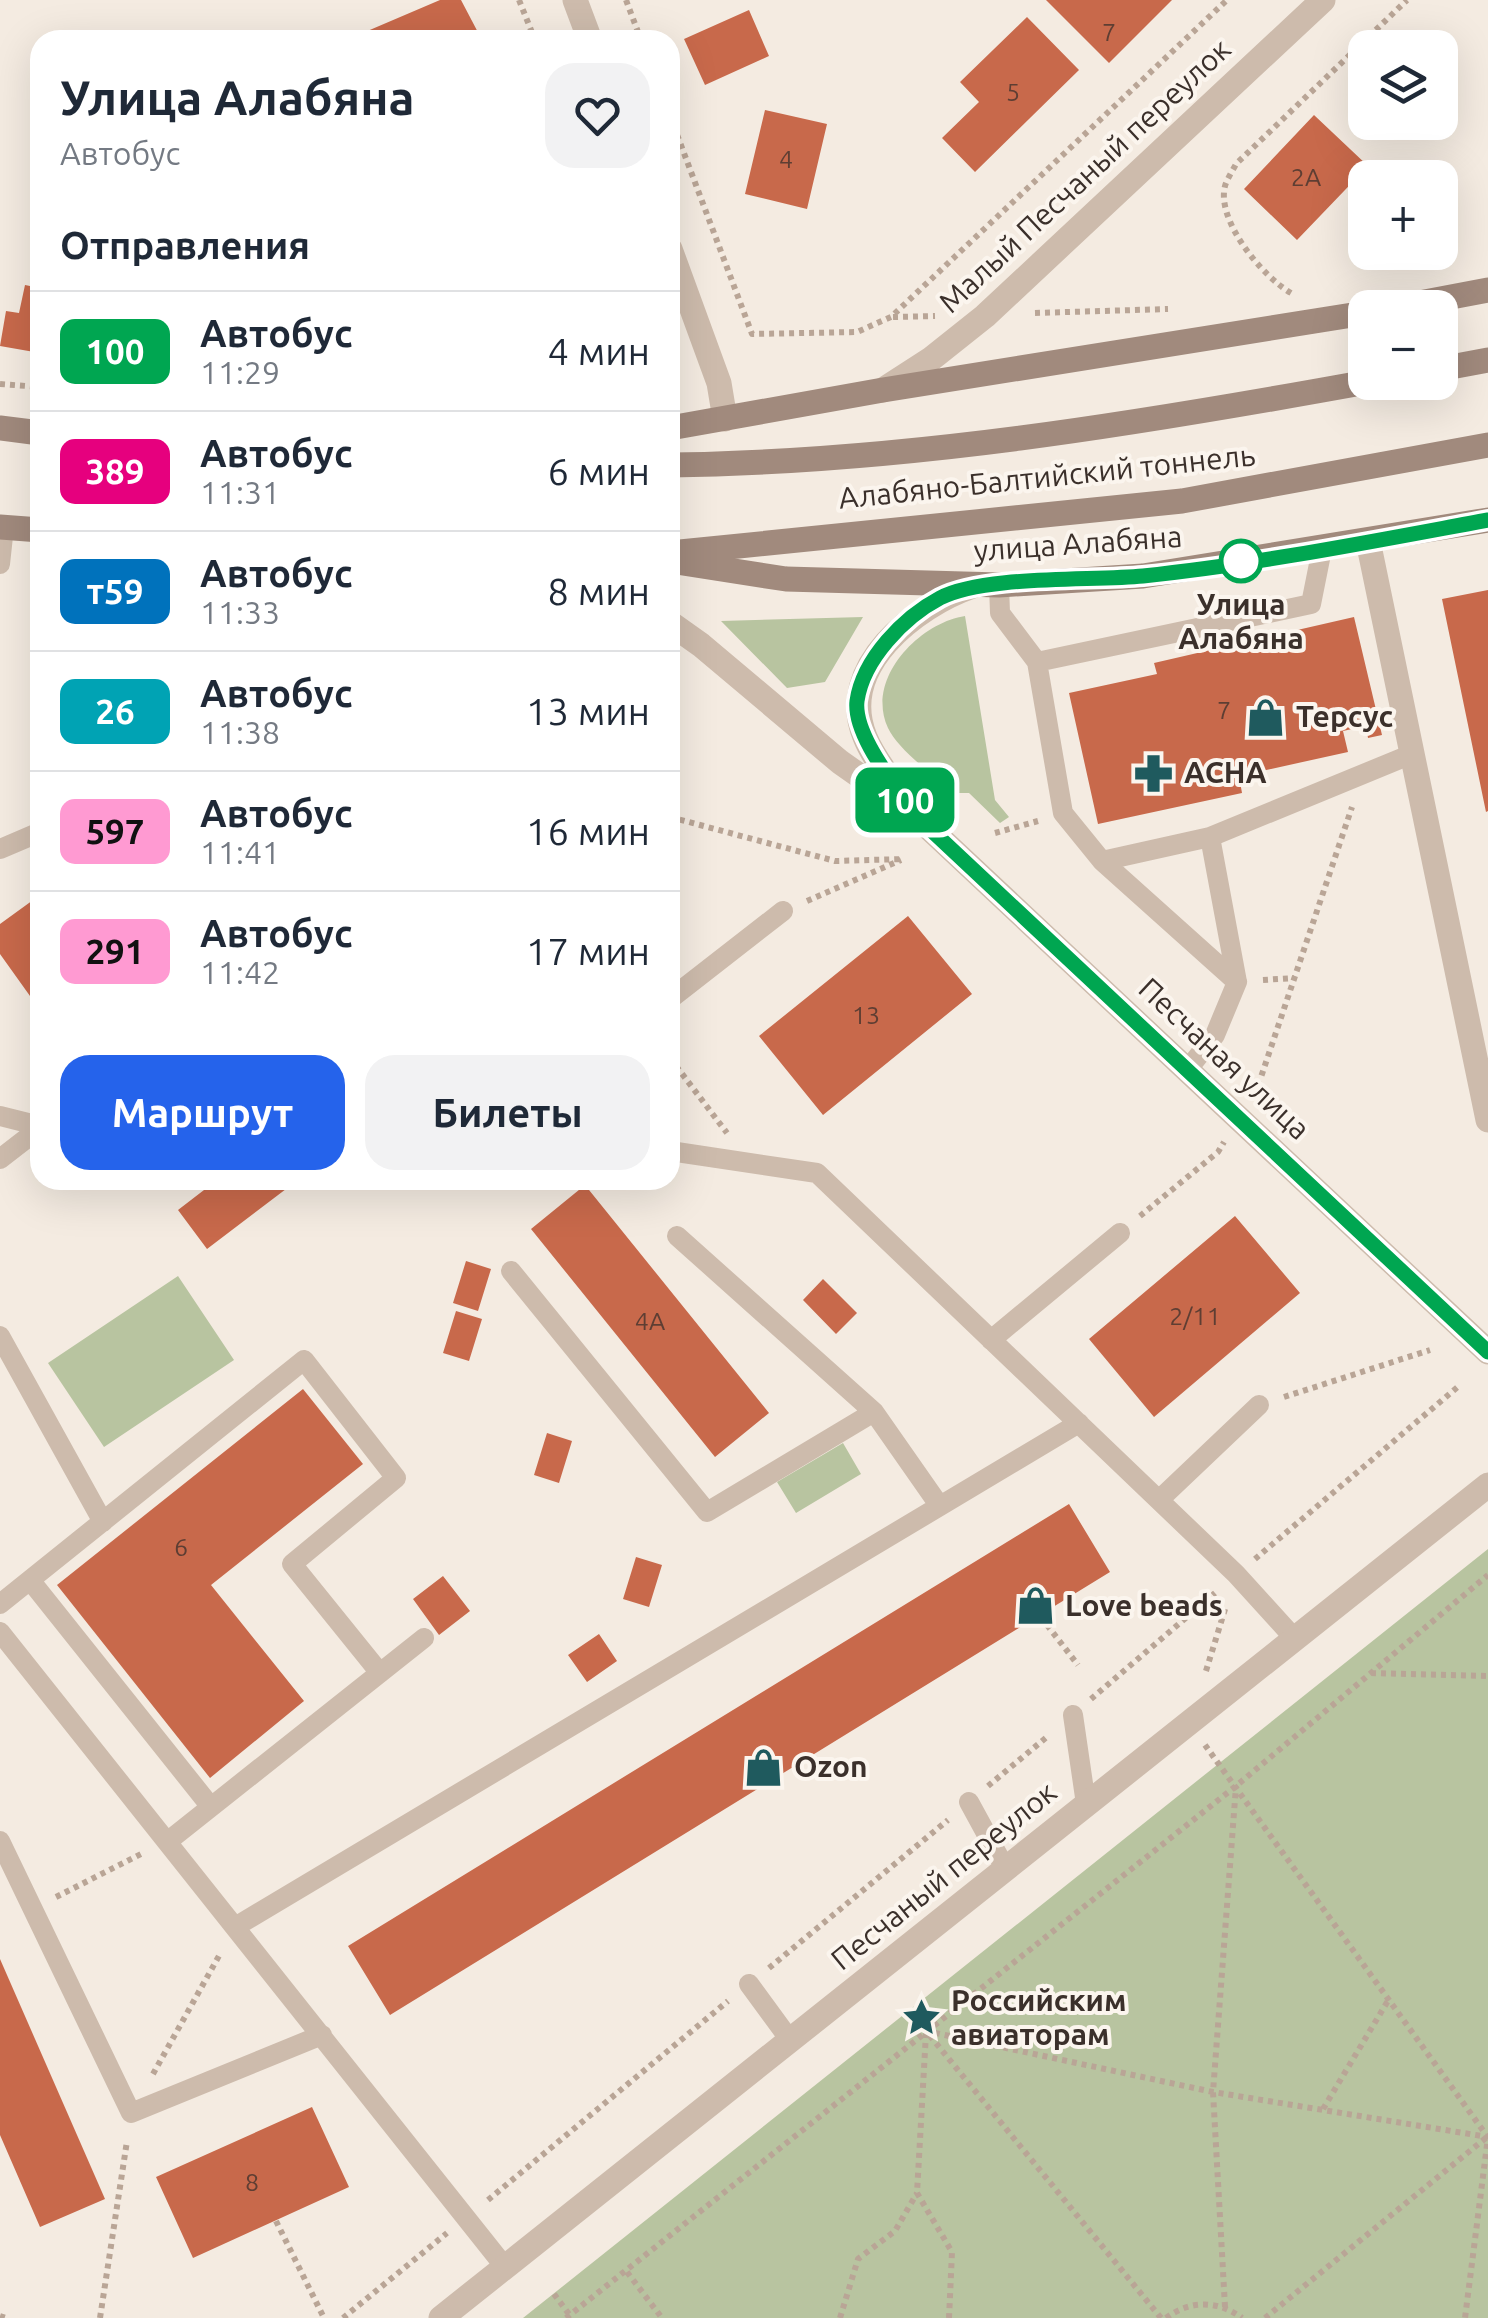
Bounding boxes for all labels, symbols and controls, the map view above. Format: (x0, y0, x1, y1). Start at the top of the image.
house number: 7 (1102, 18, 1116, 46)
map controls (1348, 30, 1458, 400)
button: layers (1348, 30, 1458, 140)
street label: Малый Песчаный переулок (932, 31, 1237, 319)
button: heart (545, 63, 650, 168)
text: Улица Алабяна (60, 70, 415, 124)
house number: 5 (1006, 78, 1020, 106)
text: Автобус (60, 135, 180, 171)
house number: 4 (779, 145, 793, 173)
button: + (1348, 160, 1458, 270)
house number: 2А (1291, 163, 1321, 191)
text: Отправления (60, 224, 310, 266)
button: − (1348, 290, 1458, 400)
text: Автобус (200, 312, 353, 354)
text: 4 мин (548, 330, 650, 372)
text: 100 (85, 331, 145, 371)
text: 11:29 (200, 354, 280, 390)
text: Автобус (200, 432, 353, 474)
street label: Алабяно-Балтийский тоннель (837, 437, 1257, 515)
text: 6 мин (548, 450, 650, 492)
text: 389 (85, 451, 145, 491)
text: 11:31 (200, 474, 280, 510)
street label: улица Алабяна (973, 519, 1183, 567)
marker: Улица Алабяна (1220, 540, 1262, 582)
text: Автобус (200, 552, 353, 594)
text: 8 мин (548, 570, 650, 612)
text: т59 (86, 571, 144, 611)
place label: Улица Алабяна (1178, 587, 1304, 655)
text: 11:33 (200, 594, 280, 630)
text: Автобус (200, 672, 353, 714)
text: 13 мин (526, 690, 650, 732)
text: 26 (95, 691, 135, 731)
house number: 7 (1217, 696, 1231, 724)
shop icon: Терсус (1245, 696, 1287, 738)
place label: Терсус (1296, 699, 1393, 733)
text: 11:38 (200, 714, 280, 750)
pharmacy icon: АСНА (1133, 752, 1175, 794)
place label: АСНА (1184, 755, 1267, 789)
line badge: 100 (848, 768, 962, 832)
text: 100 (875, 780, 935, 820)
text: Автобус (200, 792, 353, 834)
text: 16 мин (526, 810, 650, 852)
text: 597 (85, 811, 145, 851)
text: 11:41 (200, 834, 280, 870)
text: Автобус (200, 912, 353, 954)
text: 17 мин (526, 930, 650, 972)
text: 291 (85, 931, 145, 971)
text: 11:42 (200, 954, 280, 990)
street label: Песчаная улица (1132, 971, 1317, 1146)
house number: 13 (852, 1001, 880, 1029)
button: Маршрут (60, 1055, 345, 1170)
button: Билеты (365, 1055, 650, 1170)
house number: 2/11 (1169, 1302, 1221, 1330)
house number: 4А (635, 1307, 665, 1335)
house number: 6 (174, 1533, 188, 1561)
shop icon: Love beads (1014, 1585, 1056, 1627)
place label: Love beads (1065, 1588, 1223, 1622)
shop icon: Ozon (743, 1746, 785, 1788)
place label: Ozon (794, 1749, 868, 1783)
street label: Песчаный переулок (824, 1774, 1063, 1976)
place label: Российским авиаторам (951, 1983, 1127, 2051)
place icon: Российским авиаторам (900, 1997, 942, 2039)
house number: 8 (245, 2168, 259, 2196)

